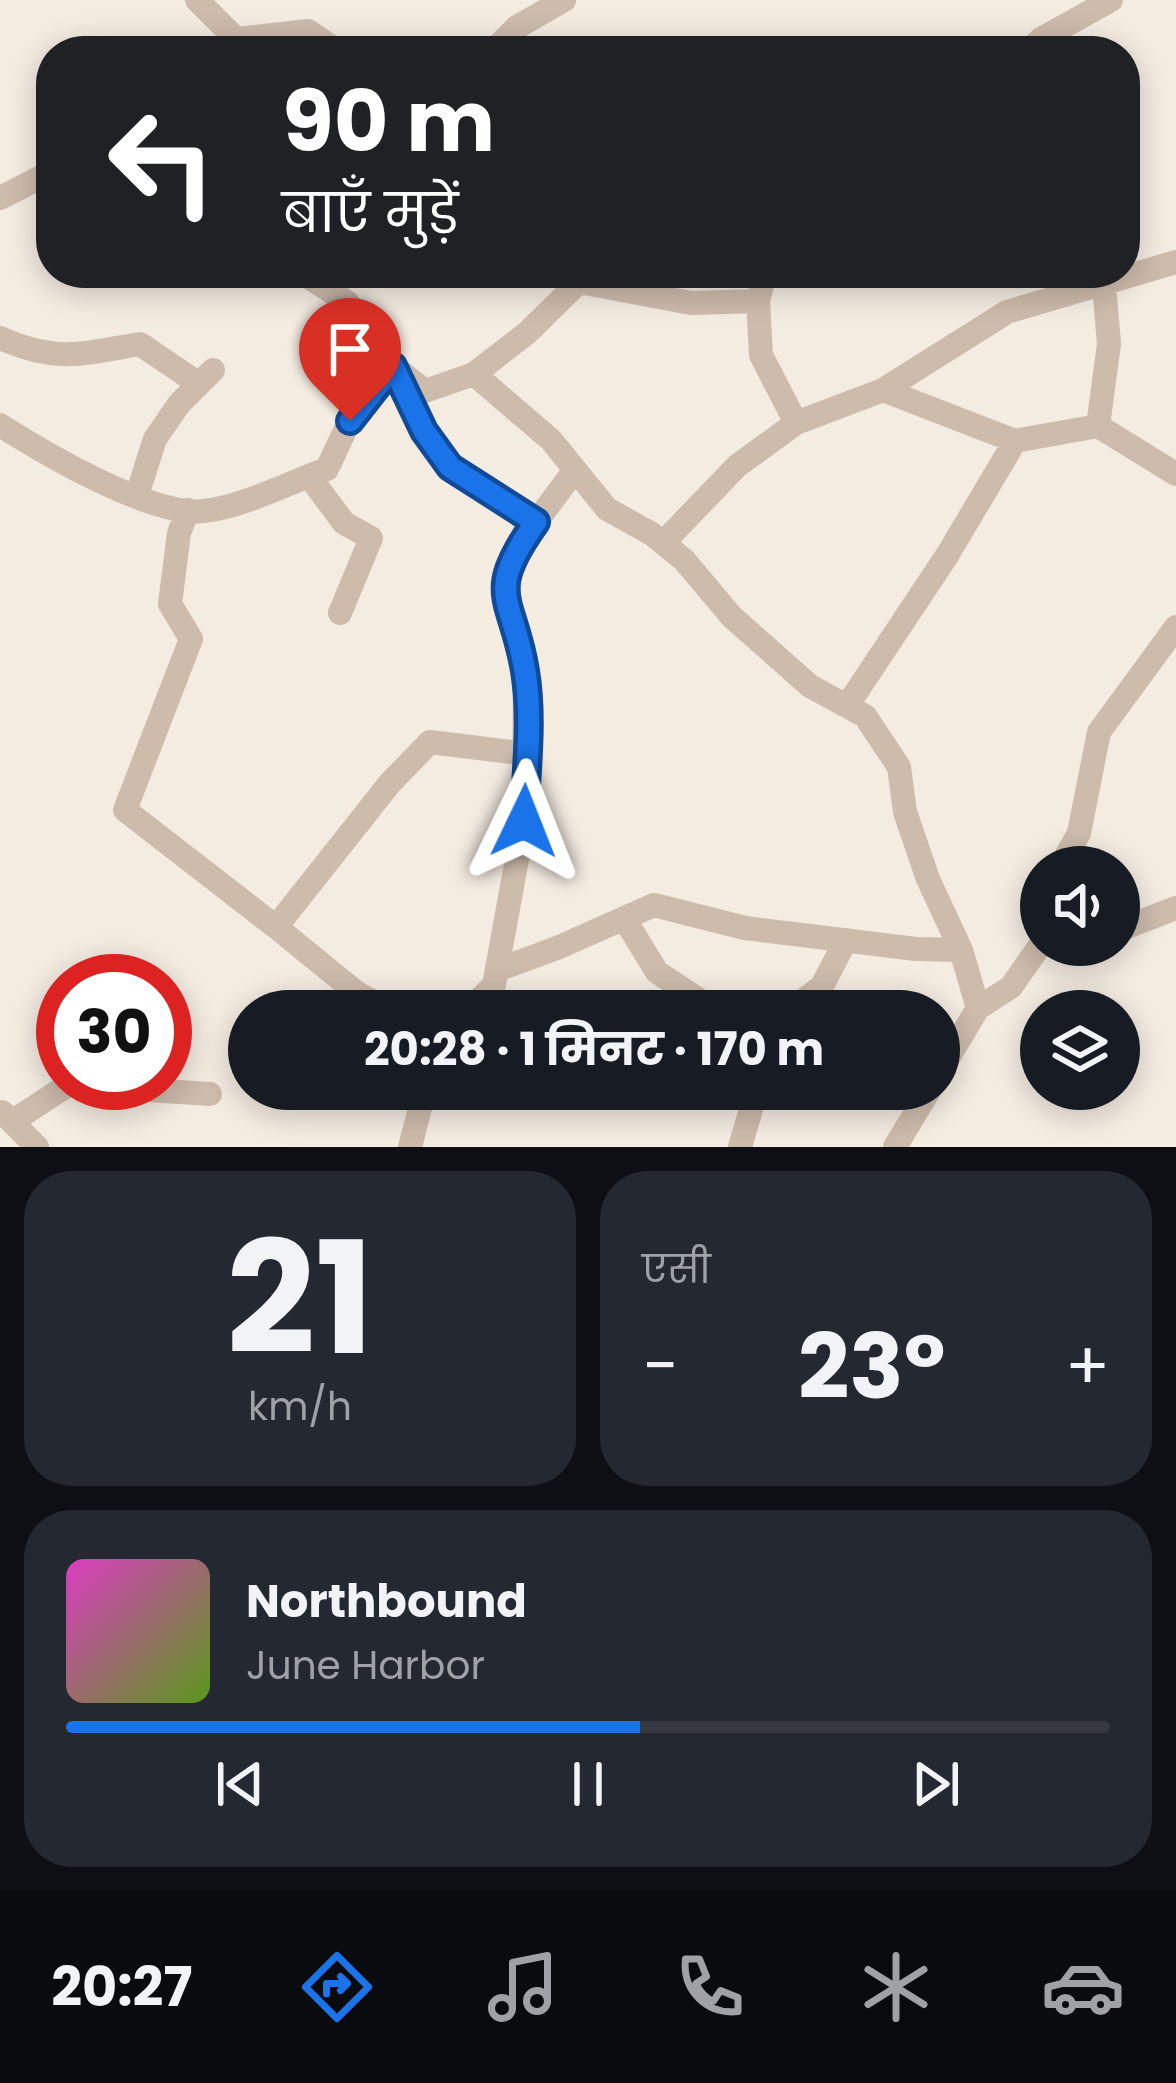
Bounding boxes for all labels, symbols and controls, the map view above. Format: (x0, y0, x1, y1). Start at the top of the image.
text: 90 m (282, 63, 495, 180)
icon: left (84, 84, 240, 240)
text: बाएँ मुड़ें (282, 175, 458, 251)
pin (299, 298, 401, 421)
icon: arrive (317, 316, 383, 382)
position arrow (461, 758, 587, 884)
map controls (1020, 846, 1140, 1110)
button: sound (1020, 846, 1140, 966)
speed limit sign: 30 (36, 954, 192, 1110)
button: layers (1020, 990, 1140, 1110)
text: 20:28 · 1 मिनट · 170 m (364, 1018, 824, 1081)
text: 21 (226, 1189, 374, 1408)
text: एसी (642, 1242, 711, 1297)
text: 23° (798, 1303, 945, 1430)
text: − (642, 1320, 678, 1412)
text: + (1065, 1320, 1110, 1412)
text: km/h (248, 1379, 352, 1434)
text: Northbound (246, 1570, 527, 1633)
text: June Harbor (246, 1638, 485, 1693)
icon: previous (207, 1751, 273, 1817)
icon: pause (555, 1751, 621, 1817)
icon: next (903, 1751, 969, 1817)
icon: directions (295, 1945, 379, 2029)
icon: music (481, 1945, 565, 2029)
icon: phone (668, 1945, 752, 2029)
icon: climate (854, 1945, 938, 2029)
icon: car (1041, 1945, 1125, 2029)
text: 20:27 (51, 1949, 192, 2025)

